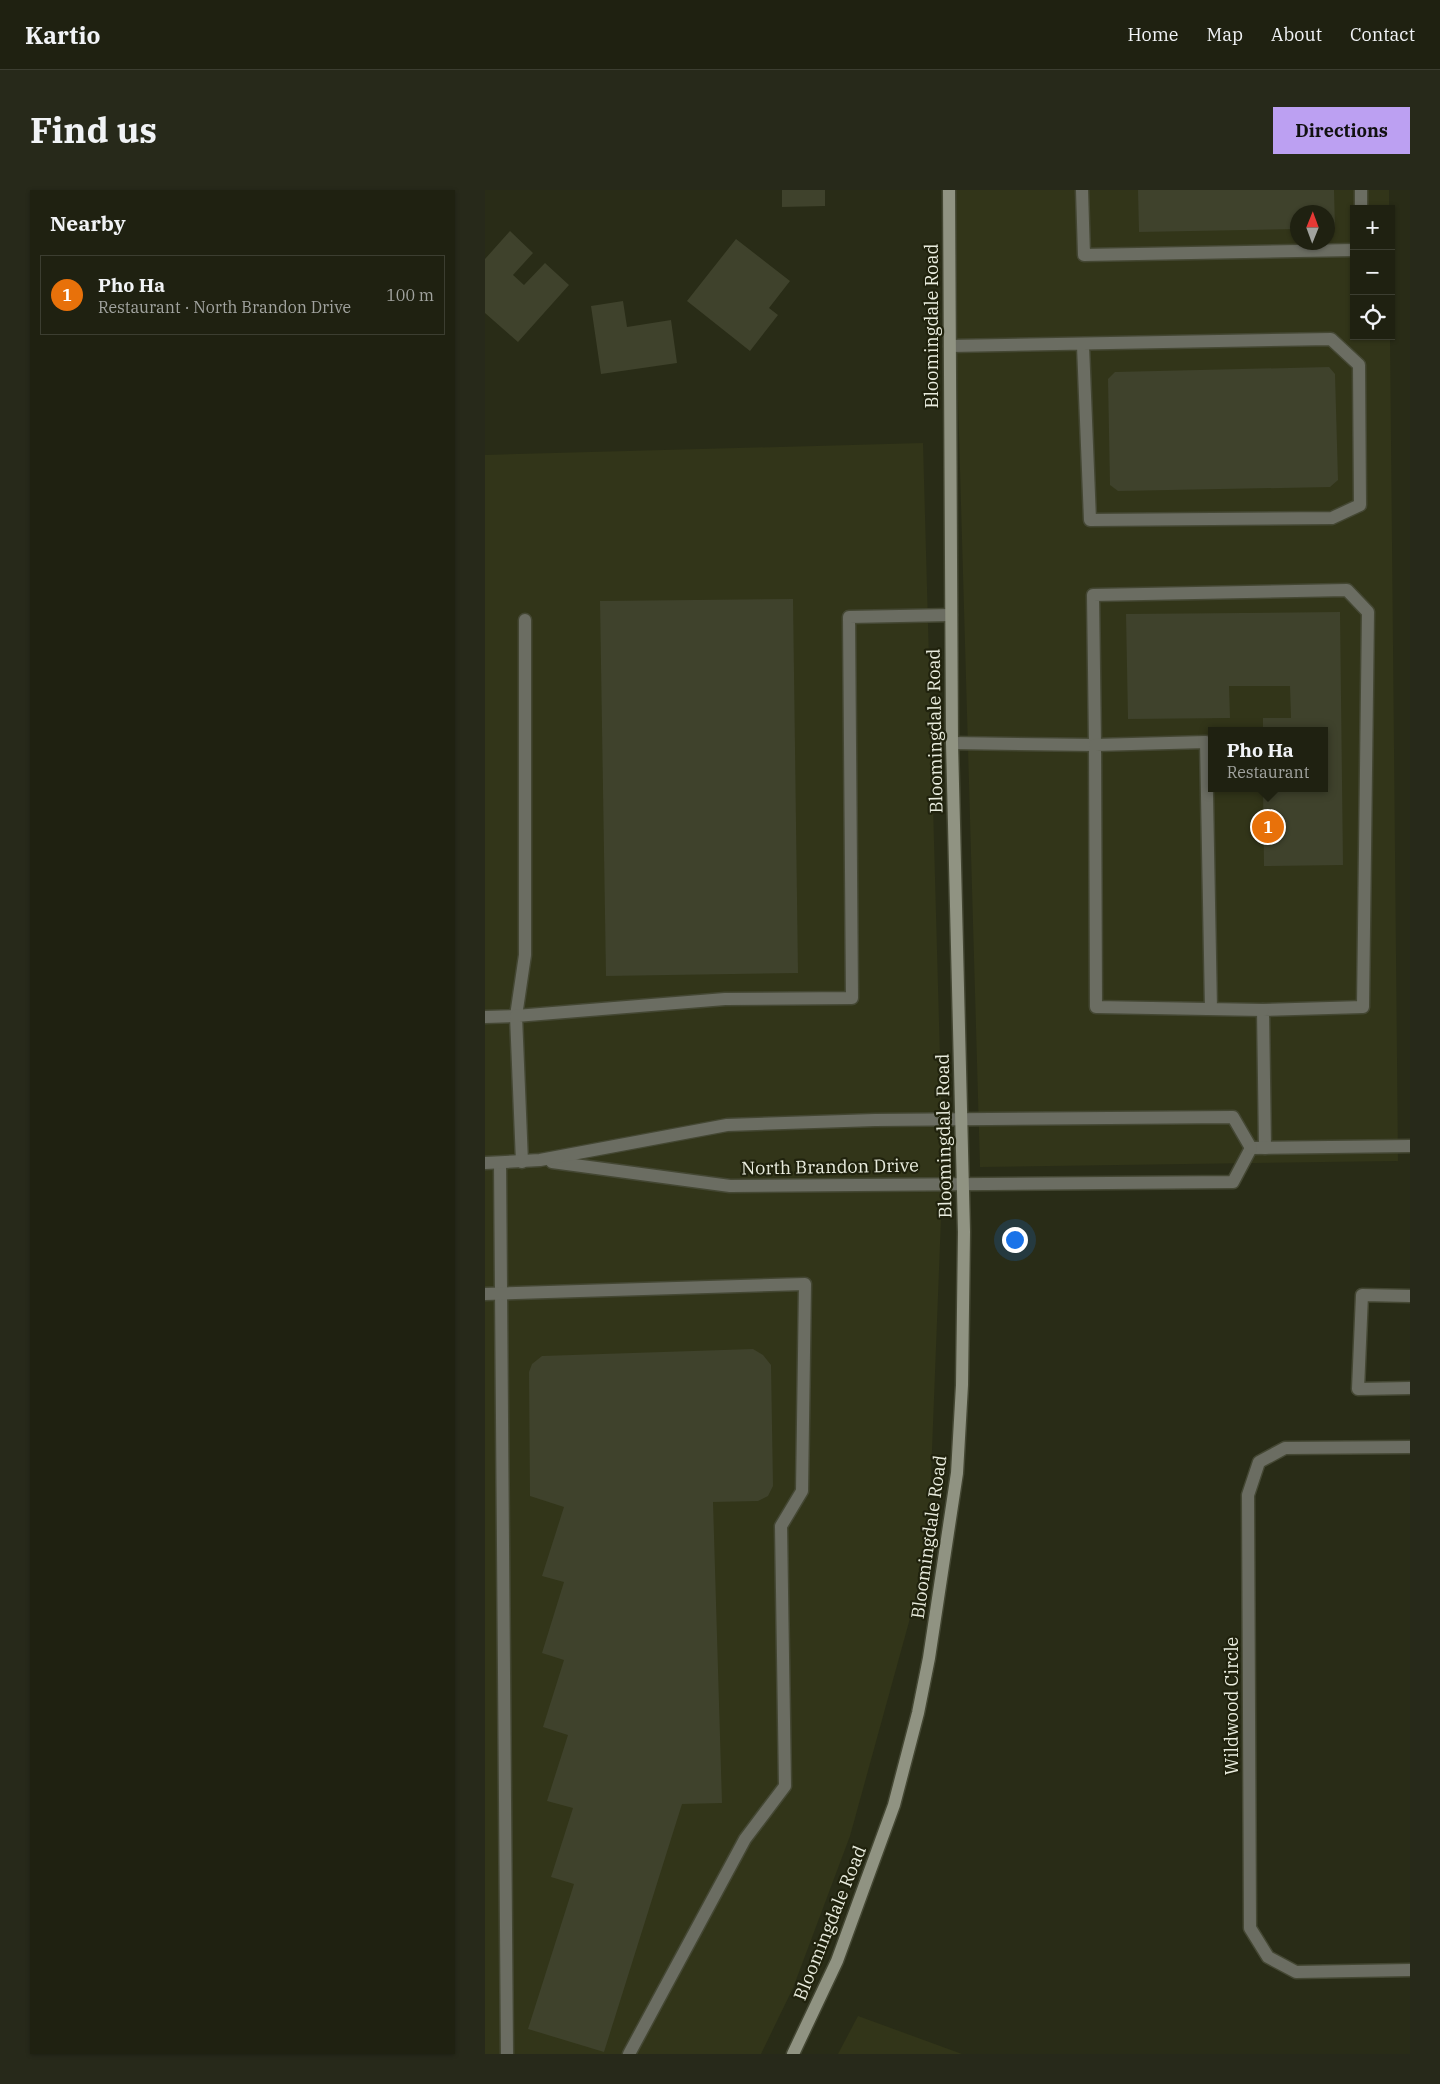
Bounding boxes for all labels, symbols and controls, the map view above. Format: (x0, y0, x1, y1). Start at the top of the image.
text: Kartio (25, 19, 100, 51)
text: Home (1127, 23, 1179, 46)
text: Map (1207, 23, 1243, 46)
text: About (1271, 23, 1322, 46)
text: Contact (1350, 23, 1415, 46)
text: Find us (30, 107, 157, 153)
button: Directions (1273, 107, 1410, 154)
north arrow (1290, 205, 1335, 250)
map controls (1350, 205, 1395, 340)
button: + (1350, 205, 1395, 250)
text: Nearby (50, 209, 126, 237)
street label: Bloomingdale Road (920, 244, 943, 408)
button: − (1350, 250, 1395, 295)
text: Pho Ha (98, 273, 165, 297)
text: 1 (62, 285, 72, 305)
text: 100 m (386, 285, 434, 305)
button: locate (1350, 295, 1395, 340)
text: Restaurant · North Brandon Drive (98, 297, 351, 317)
street label: Bloomingdale Road (922, 648, 947, 814)
popup (1208, 727, 1328, 792)
text: Pho Ha (1227, 738, 1294, 762)
text: Restaurant (1227, 762, 1309, 782)
pin: 1 (1252, 808, 1284, 846)
street label: Bloomingdale Road (931, 1053, 956, 1219)
street label: North Brandon Drive (741, 1153, 919, 1180)
your location (1002, 1227, 1028, 1253)
street label: Bloomingdale Road (906, 1454, 951, 1620)
street label: Wildwood Circle (1220, 1637, 1243, 1775)
street label: Bloomingdale Road (788, 1842, 871, 2004)

